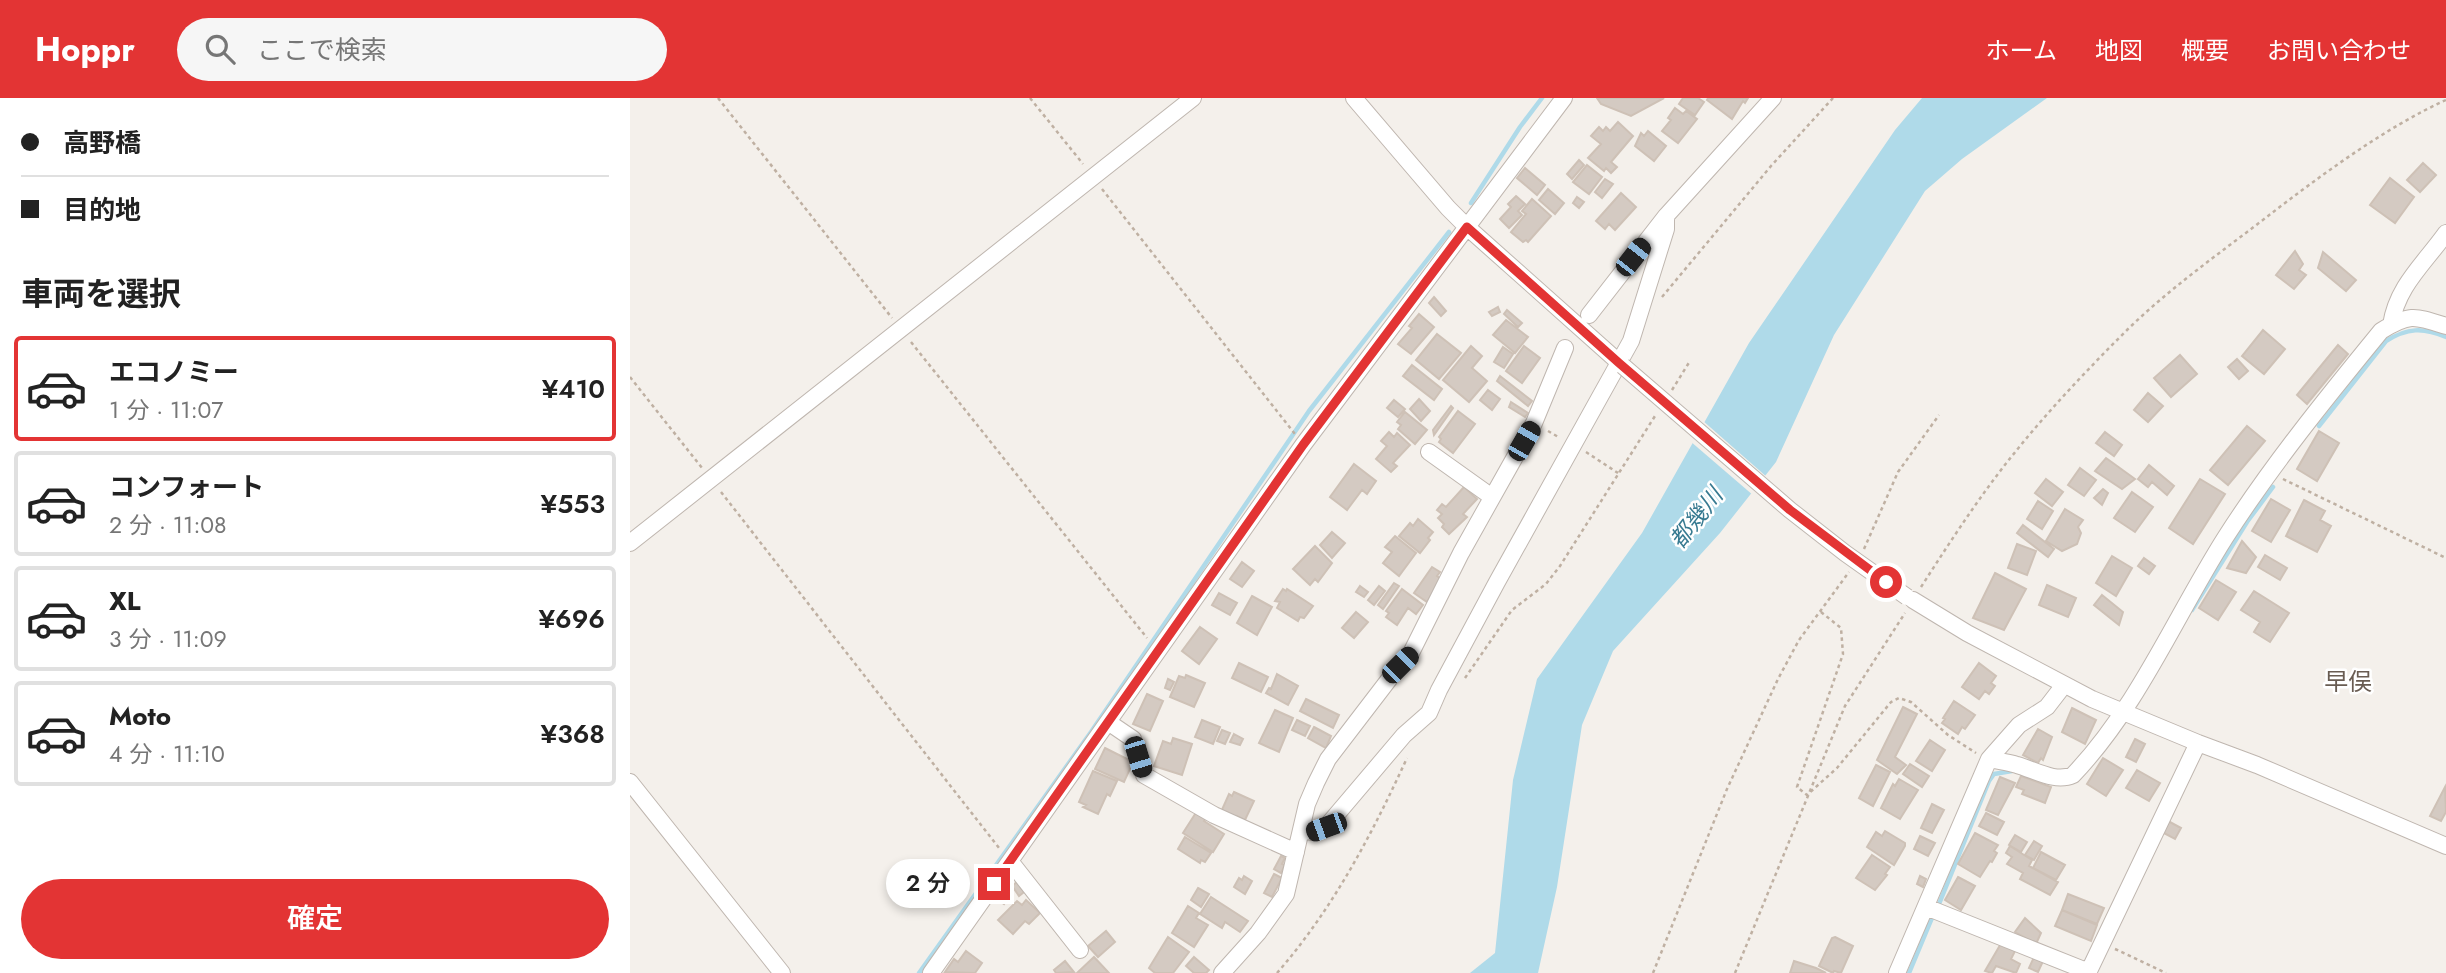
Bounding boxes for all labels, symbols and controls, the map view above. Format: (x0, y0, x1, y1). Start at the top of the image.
search box (177, 18, 667, 81)
text: Hoppr (35, 26, 135, 73)
icon: search (201, 30, 239, 68)
text: ここで検索 (257, 31, 387, 69)
text: ホーム (1986, 33, 2057, 68)
text: 地図 (2095, 33, 2143, 68)
text: 概要 (2181, 33, 2229, 68)
text: お問い合わせ (2267, 33, 2411, 68)
text: 高野橋 (63, 124, 141, 162)
text: 目的地 (63, 191, 141, 229)
car (1612, 234, 1655, 280)
text: 車両を選択 (21, 271, 181, 317)
text: エコノミー (109, 353, 239, 391)
icon: car (25, 357, 88, 420)
text: ¥410 (542, 370, 605, 408)
text: 1 分 · 11:07 (109, 393, 223, 427)
car (1505, 418, 1544, 464)
text: コンフォート (109, 468, 264, 506)
icon: car (25, 472, 88, 535)
water label: 都幾川 (1661, 478, 1732, 556)
text: ¥553 (541, 485, 605, 523)
text: 2 分 · 11:08 (109, 508, 227, 542)
route start (1870, 566, 1902, 598)
text: XL (109, 582, 141, 620)
icon: car (25, 587, 88, 650)
text: ¥696 (538, 600, 605, 638)
text: 3 分 · 11:09 (109, 622, 227, 656)
car (1378, 643, 1423, 687)
district label: 早俣 (2324, 664, 2372, 699)
text: Moto (109, 697, 171, 735)
icon: car (25, 702, 88, 765)
text: ¥368 (541, 715, 605, 753)
car (1122, 734, 1155, 780)
text: 4 分 · 11:10 (109, 737, 225, 771)
car (1303, 810, 1350, 844)
callout: 2 分 (886, 860, 970, 908)
text: 2 分 (906, 866, 950, 900)
route end (978, 868, 1010, 900)
button: 確定 (21, 879, 609, 959)

